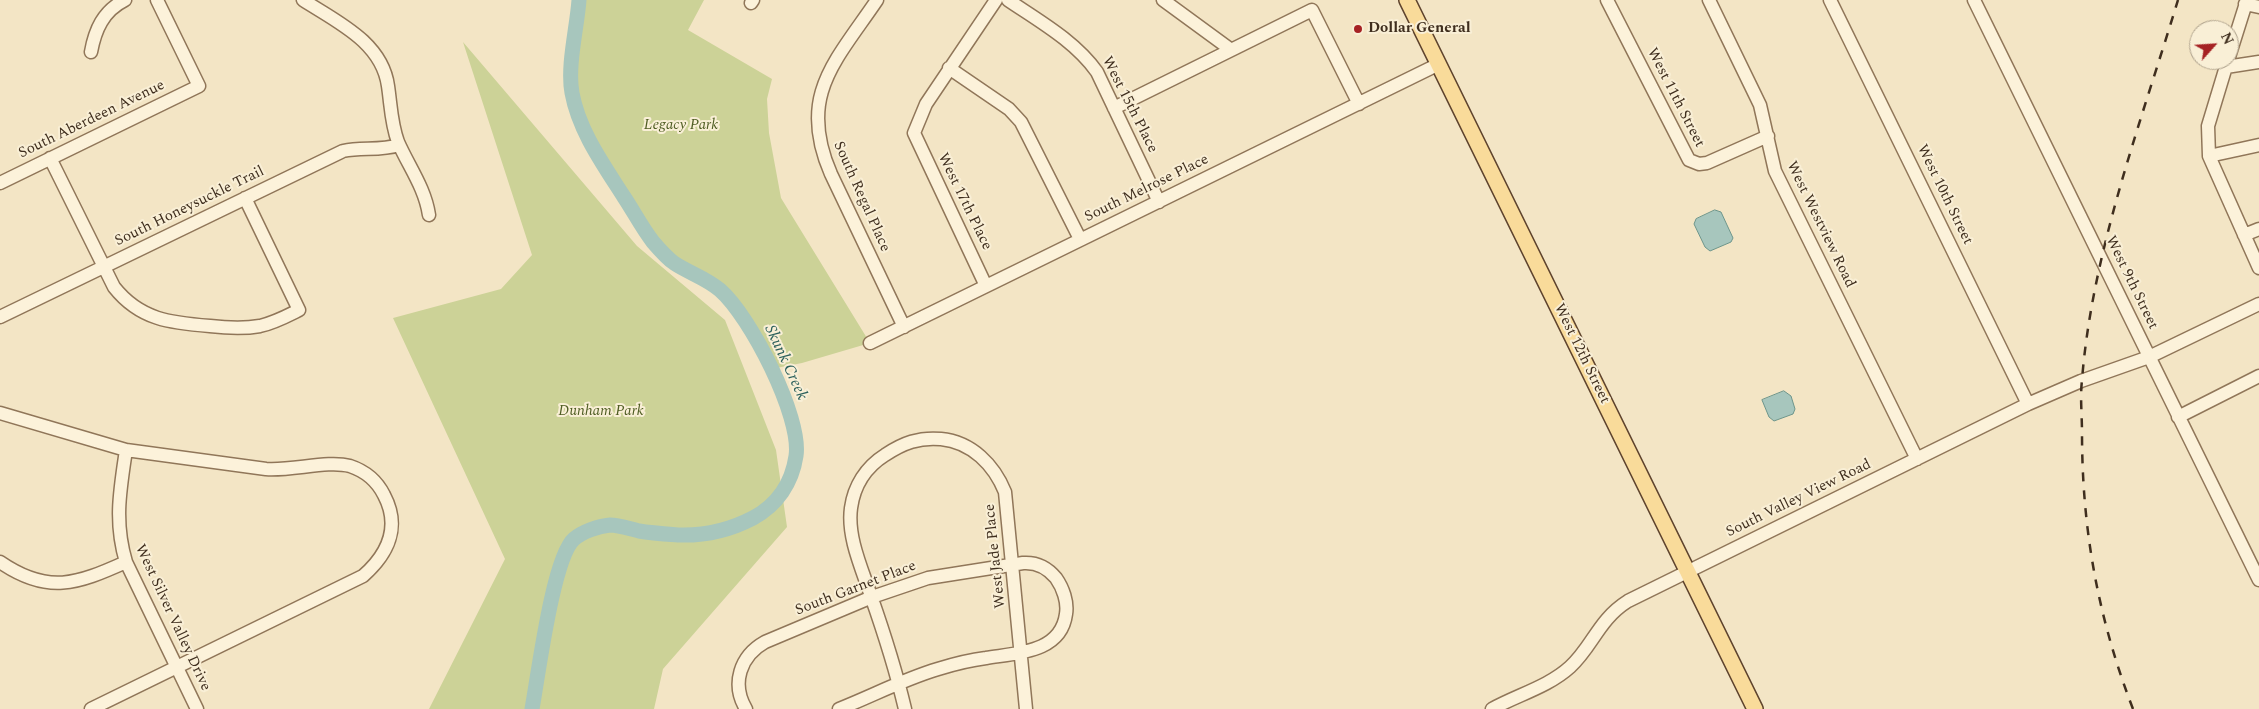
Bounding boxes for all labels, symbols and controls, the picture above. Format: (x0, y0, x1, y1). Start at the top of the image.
place label: Dollar General (1368, 20, 1471, 38)
north arrow (2189, 20, 2239, 70)
marker: Dollar General (1352, 23, 1364, 35)
text: N (2215, 29, 2239, 48)
street label: West 11th Street (1642, 45, 1708, 151)
street label: West 15th Place (1097, 54, 1161, 156)
street label: South Aberdeen Avenue (16, 77, 168, 163)
park label: Legacy Park (644, 117, 718, 135)
street label: South Regal Place (829, 139, 893, 255)
street label: West 10th Street (1912, 142, 1976, 248)
street label: West 17th Place (933, 151, 995, 253)
street label: South Melrose Place (1082, 151, 1212, 227)
street label: West Westview Road (1782, 159, 1858, 291)
street label: South Honeysuckle Trail (112, 163, 268, 251)
street label: West 9th Street (2101, 233, 2161, 333)
street label: West 12th Street (1549, 301, 1613, 407)
water label: Skunk Creek (759, 322, 811, 404)
park label: Dunham Park (558, 403, 644, 421)
street label: South Valley View Road (1724, 456, 1874, 542)
street label: West Jade Place (982, 503, 1010, 609)
street label: West Silver Valley Drive (130, 542, 214, 694)
street label: South Garnet Place (793, 558, 919, 620)

